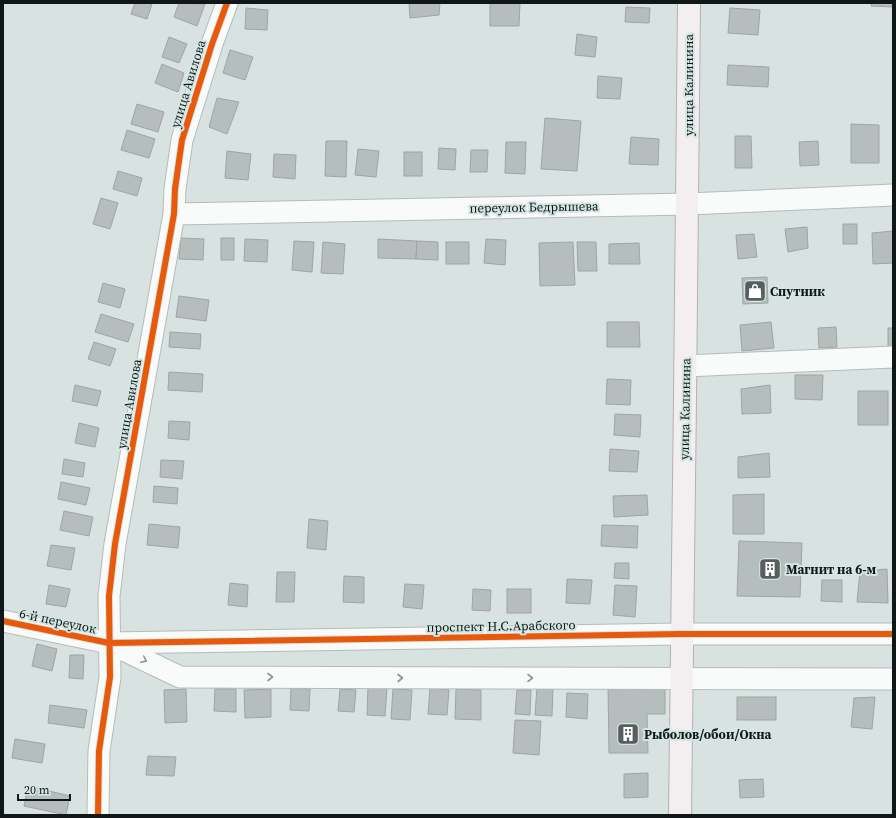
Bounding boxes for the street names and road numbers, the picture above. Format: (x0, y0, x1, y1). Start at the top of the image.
street label: улица Калинина (680, 34, 697, 136)
street label: улица Авилова (167, 38, 210, 130)
street label: переулок Бедрышева (469, 197, 599, 217)
street label: улица Авилова (113, 357, 145, 450)
street label: улица Калинина (676, 357, 694, 460)
street label: 6-й переулок (18, 605, 98, 637)
street label: проспект Н.С.Арабского (426, 616, 576, 636)

